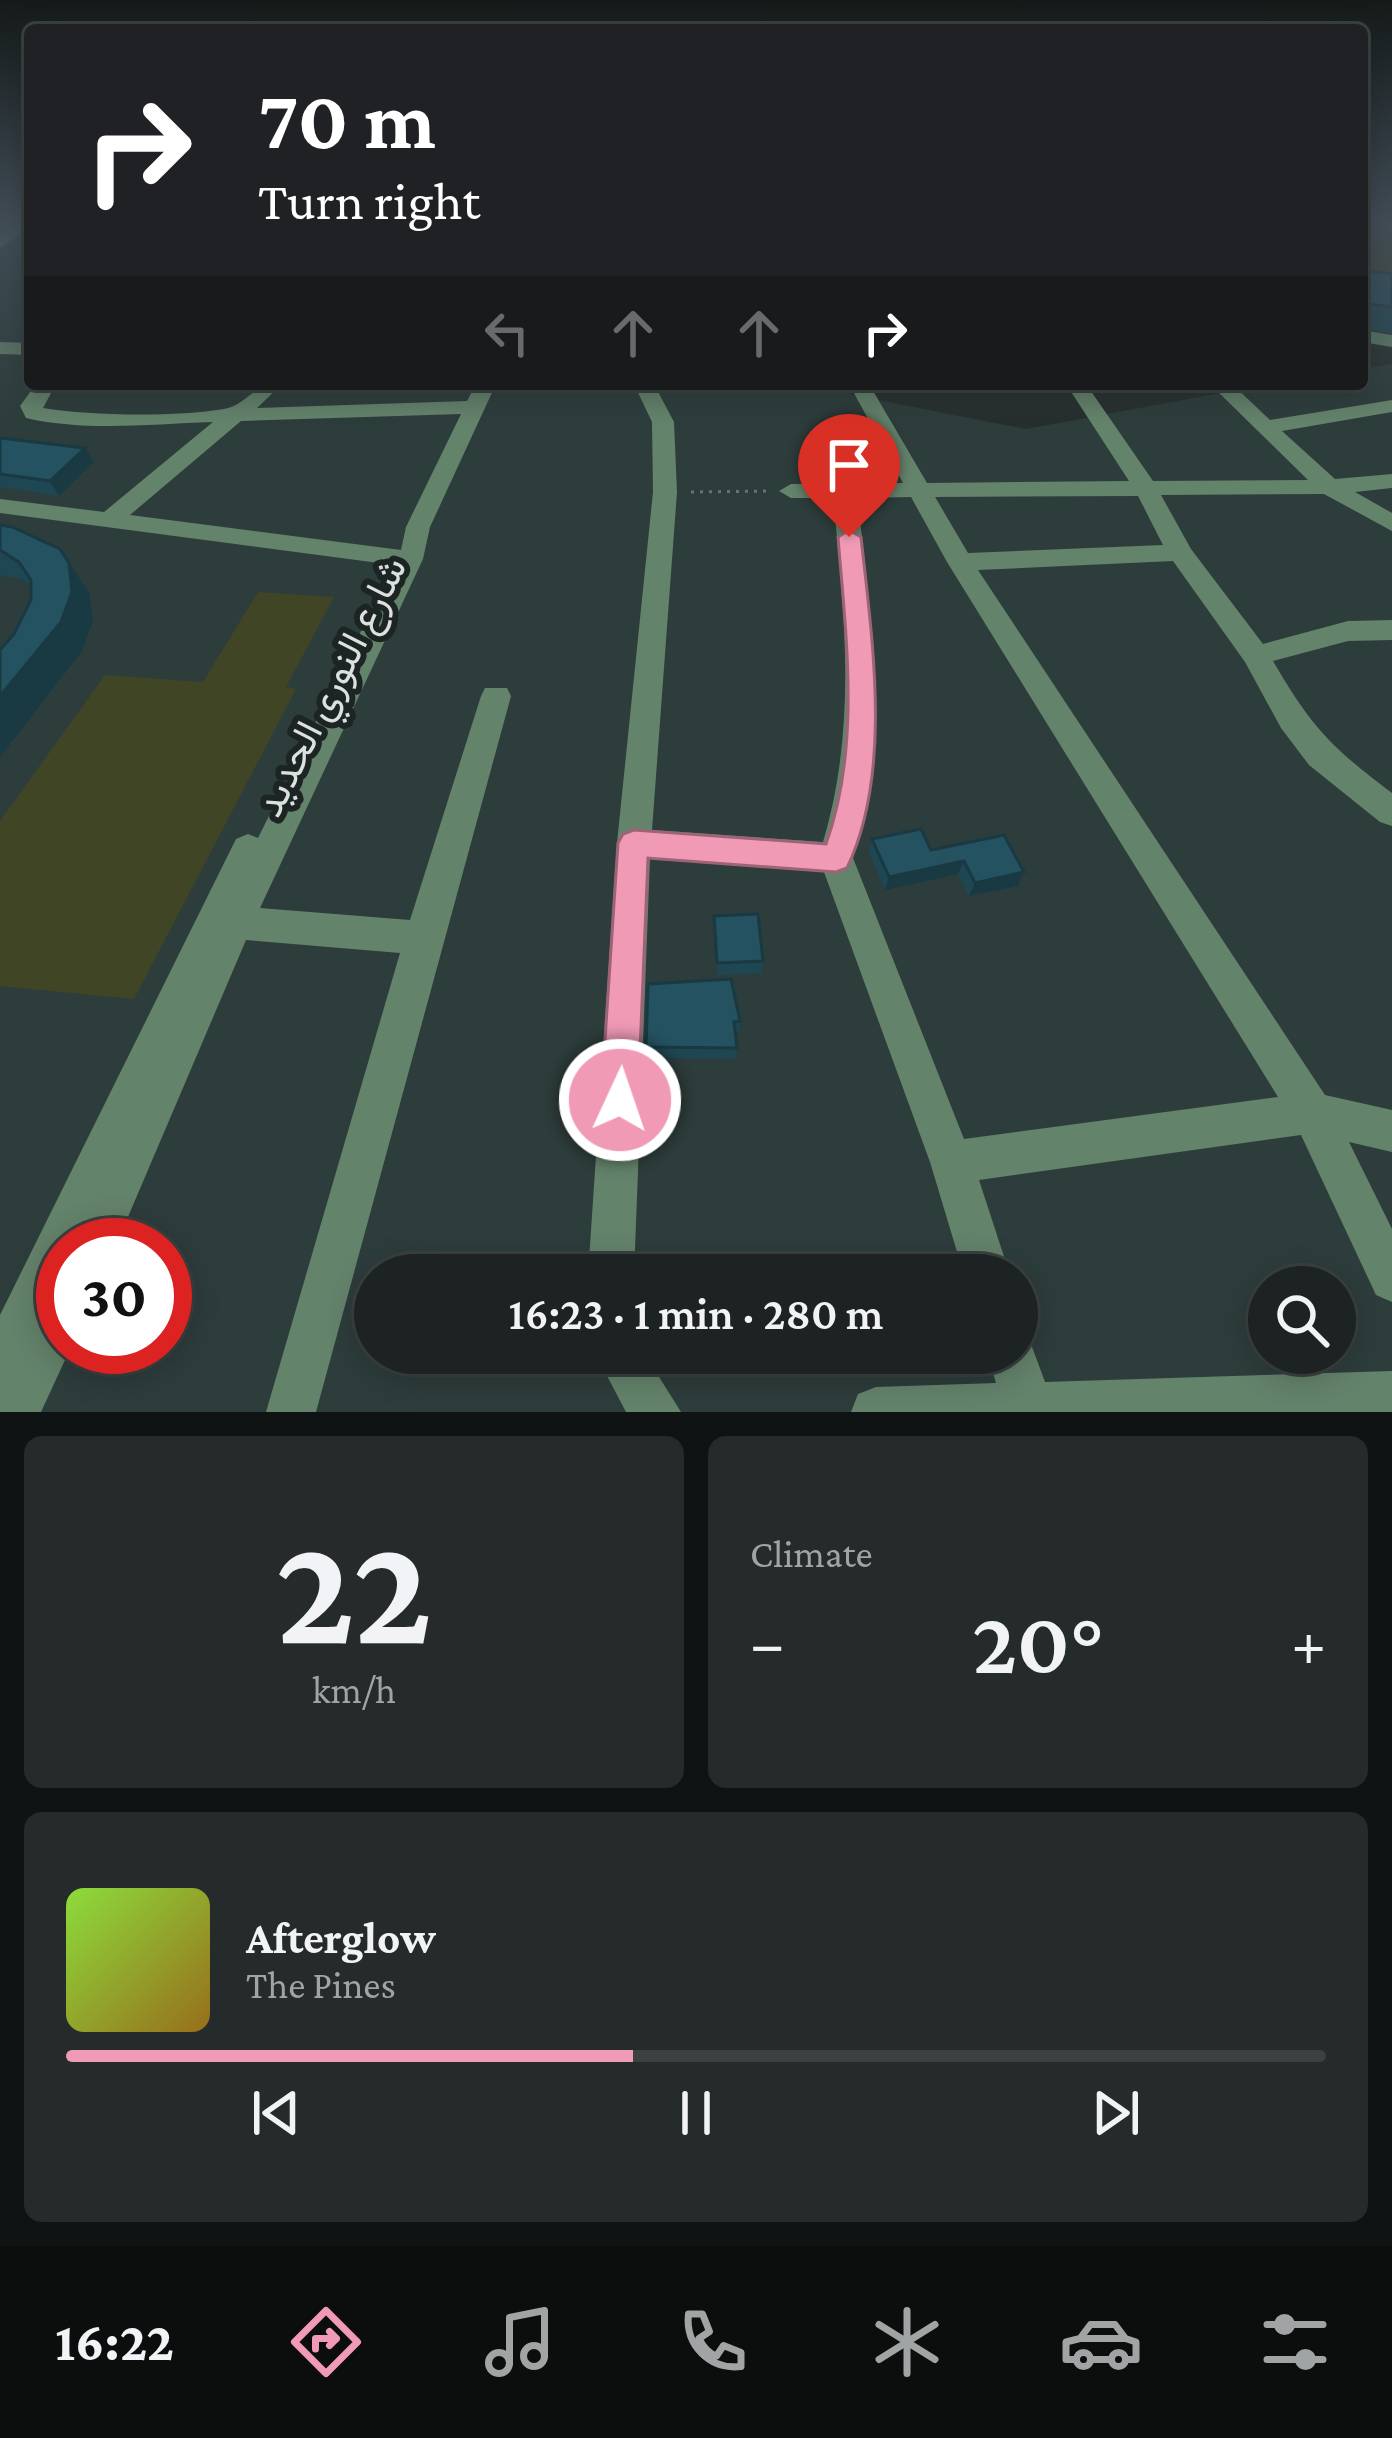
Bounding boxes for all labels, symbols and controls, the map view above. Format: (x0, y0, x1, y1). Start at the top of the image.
icon: right (60, 72, 216, 228)
text: 70 m (258, 73, 436, 166)
text: Turn right (258, 171, 480, 231)
icon: left (474, 300, 540, 366)
icon: ahead (600, 300, 666, 366)
icon: ahead (726, 300, 792, 366)
icon: right (852, 300, 918, 366)
pin (798, 414, 900, 537)
icon: arrive (816, 432, 882, 498)
street label: شارع النوري الحديد (247, 549, 423, 828)
position arrow (557, 1037, 683, 1163)
speed limit sign: 30 (36, 1218, 192, 1374)
map controls (1248, 1266, 1356, 1374)
button: search (1248, 1266, 1356, 1374)
text: 16:23 · 1 min · 280 m (509, 1289, 883, 1339)
text: 22 (276, 1503, 432, 1677)
text: Climate (750, 1532, 873, 1575)
text: 20° (972, 1592, 1104, 1692)
text: − (750, 1606, 785, 1679)
text: + (1291, 1606, 1326, 1679)
text: km/h (312, 1668, 396, 1711)
text: Afterglow (246, 1913, 436, 1963)
text: The Pines (246, 1963, 396, 2006)
icon: previous (243, 2080, 309, 2146)
icon: pause (663, 2080, 729, 2146)
icon: next (1083, 2080, 1149, 2146)
icon: directions (284, 2300, 368, 2384)
icon: music (478, 2300, 562, 2384)
icon: phone (671, 2300, 755, 2384)
icon: climate (865, 2300, 949, 2384)
icon: car (1059, 2300, 1143, 2384)
icon: filters (1253, 2300, 1337, 2384)
text: 16:22 (55, 2312, 174, 2372)

